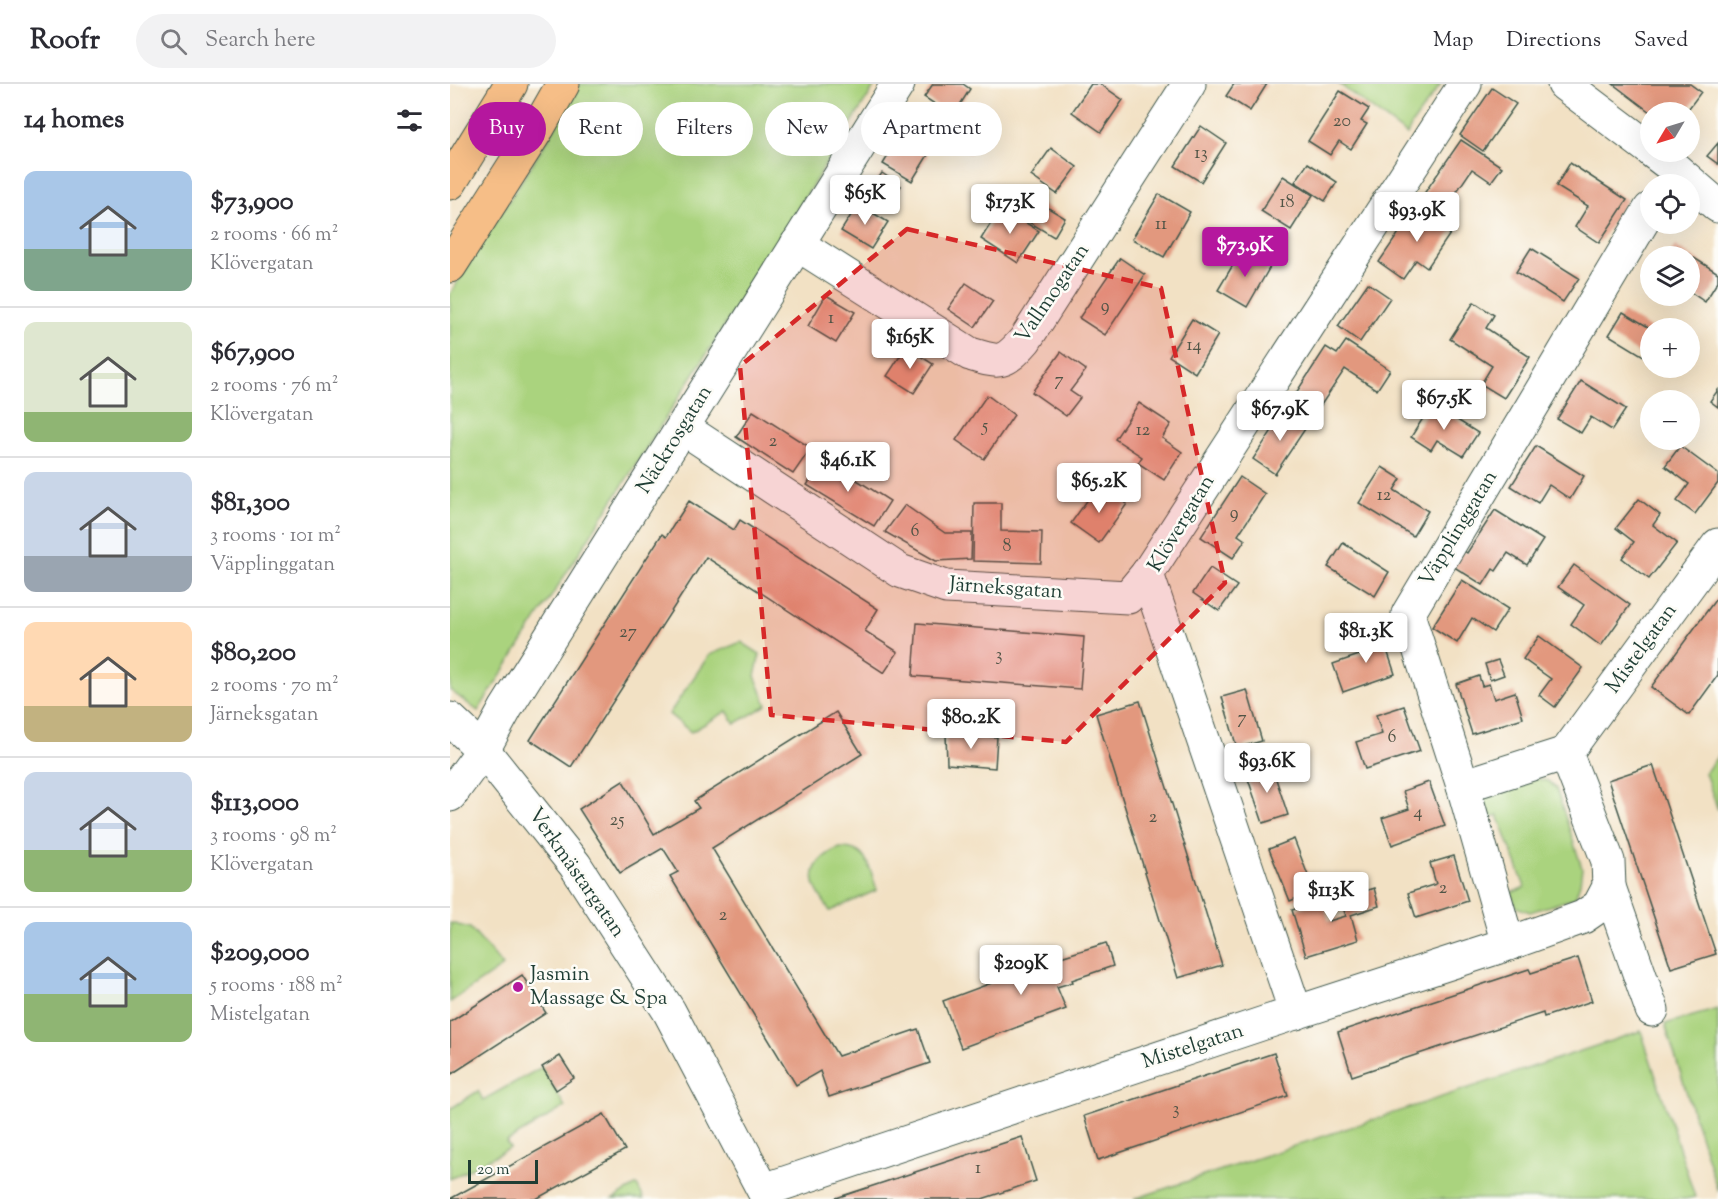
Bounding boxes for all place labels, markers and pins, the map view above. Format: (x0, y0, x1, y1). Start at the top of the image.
pin: $65K (829, 175, 901, 226)
pin: $173K (968, 184, 1052, 235)
pin: $93.9K (1368, 192, 1466, 243)
pin: $73.9K (1196, 227, 1294, 278)
pin: $165K (868, 319, 952, 370)
pin: $67.5K (1395, 380, 1493, 431)
pin: $67.9K (1231, 391, 1329, 442)
pin: $46.1K (799, 442, 897, 493)
pin: $65.2K (1050, 463, 1148, 514)
pin: $81.3K (1317, 613, 1415, 664)
pin: $80.2K (922, 699, 1020, 750)
pin: $93.6K (1218, 743, 1316, 794)
pin: $113K (1289, 872, 1373, 923)
pin: $209K (979, 945, 1063, 996)
place label: Jasmin Massage & Spa (529, 960, 668, 1014)
marker: Jasmin Massage & Spa (511, 980, 525, 994)

